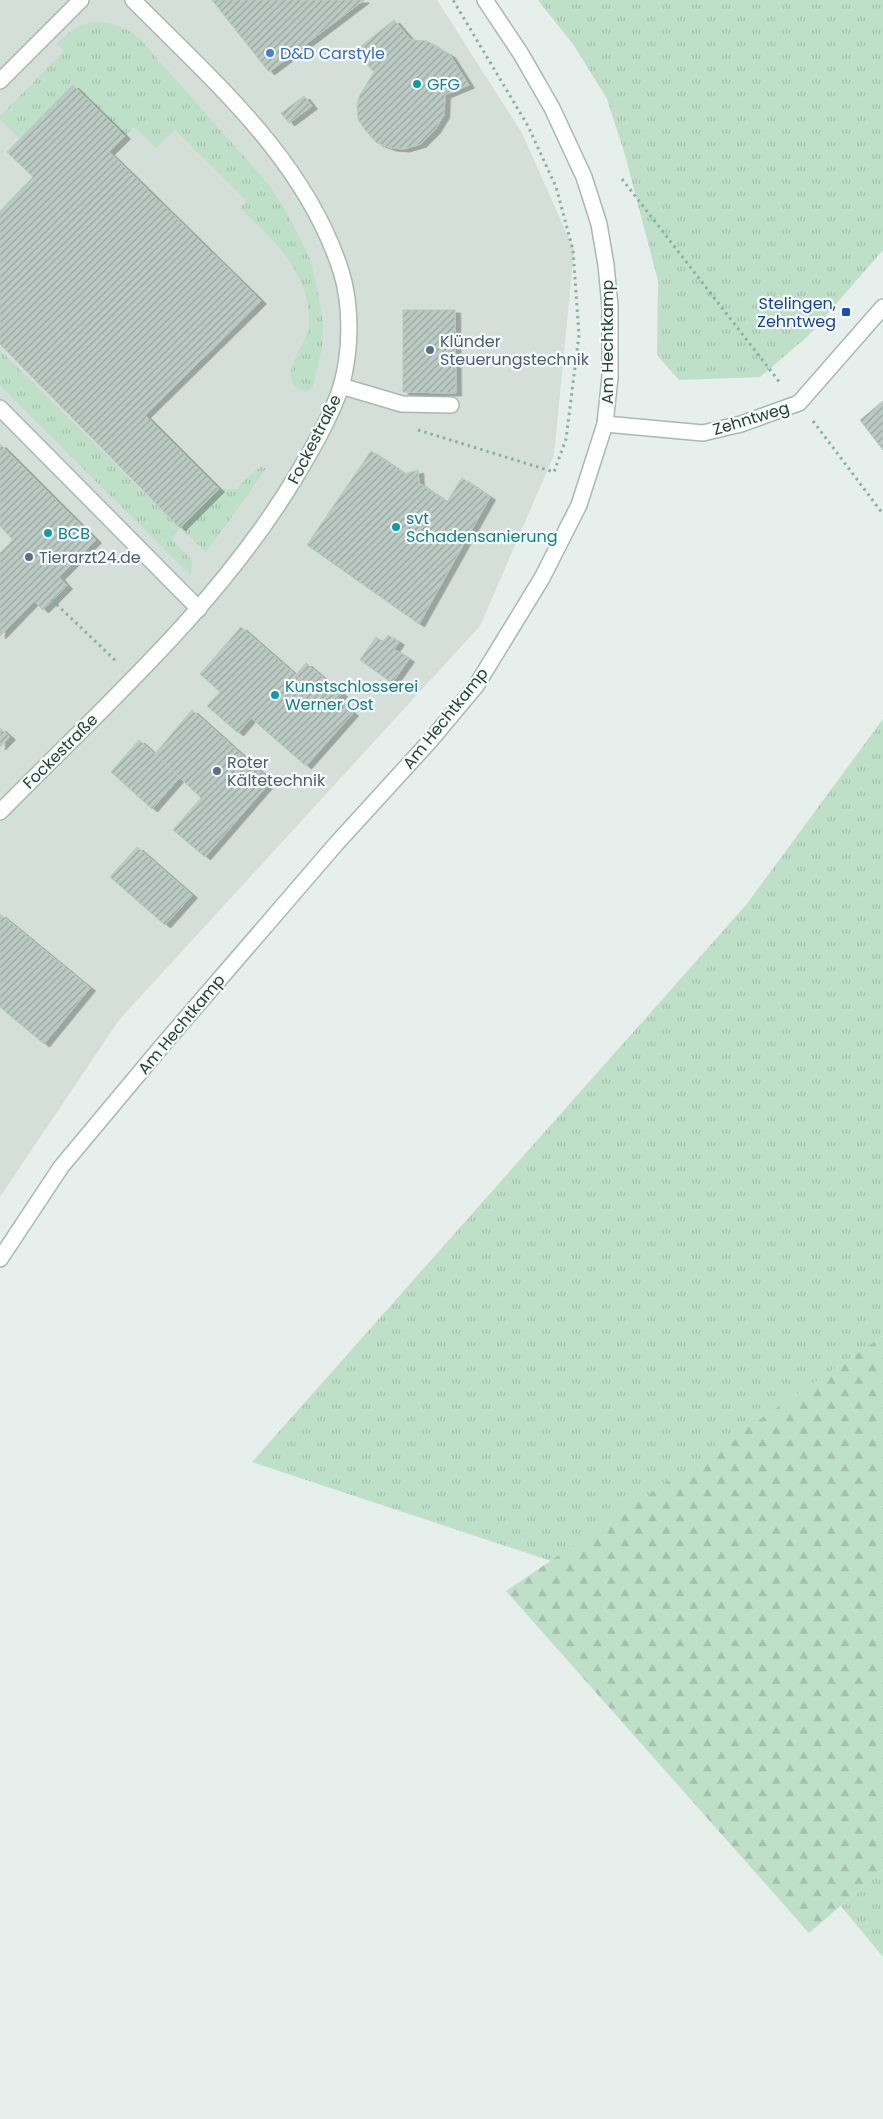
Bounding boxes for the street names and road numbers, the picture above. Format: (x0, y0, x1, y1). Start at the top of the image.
street label: Am Hechtkamp (596, 279, 619, 404)
street label: Fockestraße (282, 390, 347, 488)
street label: Zehntweg (710, 396, 792, 441)
street label: Am Hechtkamp (397, 662, 494, 774)
street label: Fockestraße (18, 709, 103, 794)
street label: Am Hechtkamp (133, 969, 230, 1079)

